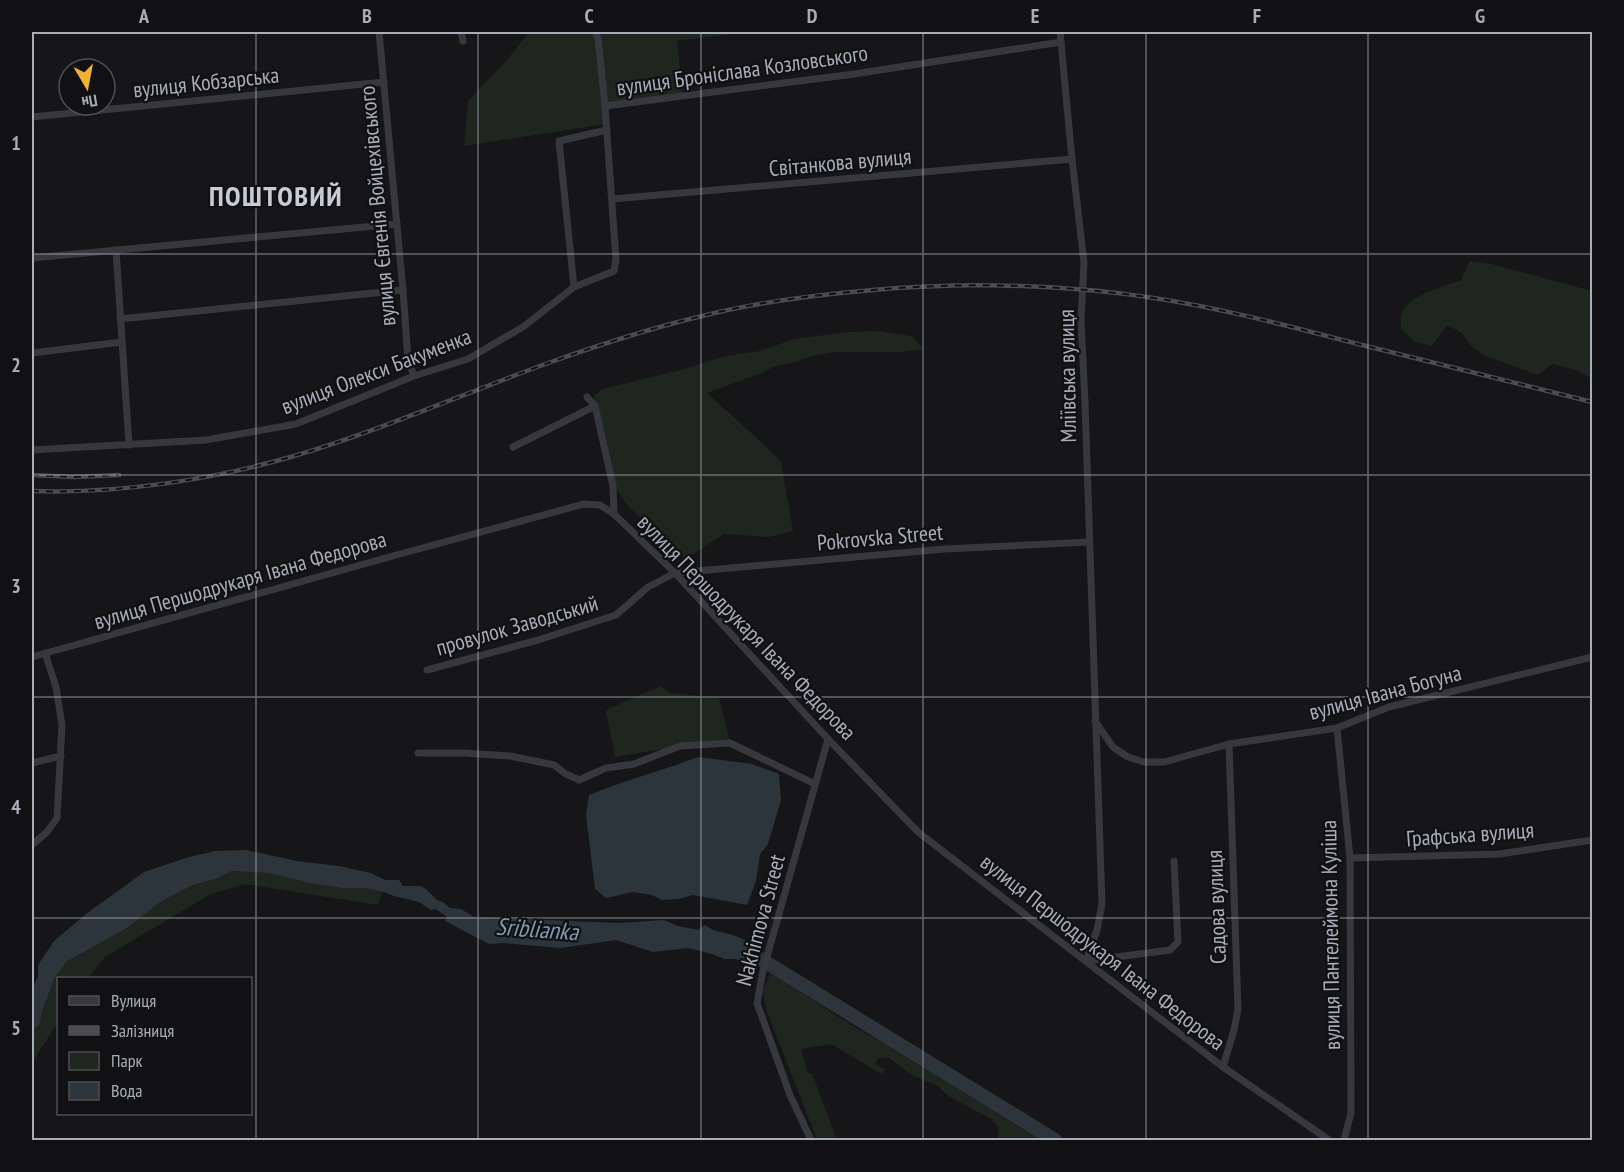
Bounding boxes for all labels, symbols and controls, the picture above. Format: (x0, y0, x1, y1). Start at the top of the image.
text: A (138, 3, 150, 29)
text: B (362, 3, 372, 29)
text: C (584, 3, 594, 29)
text: D (807, 3, 818, 29)
text: E (1031, 3, 1039, 29)
text: F (1253, 3, 1261, 29)
text: G (1475, 3, 1485, 29)
street label: вулиця Броніслава Козловського (615, 39, 869, 101)
north arrow (57, 57, 117, 117)
street label: вулиця Кобзарська (132, 60, 280, 104)
street label: вулиця Євгенія Войцехівського (353, 85, 401, 327)
text: Пн (80, 91, 99, 113)
text: 1 (11, 130, 21, 156)
street label: Світанкова вулиця (768, 142, 912, 182)
district label: ПОШТОВИЙ (209, 177, 343, 214)
street label: Мліївська вулиця (1052, 309, 1082, 443)
street label: вулиця Олекси Бакуменка (277, 322, 475, 420)
text: 2 (11, 352, 21, 378)
street label: вулиця Першодрукаря Івана Федорова (632, 508, 862, 746)
street label: Pokrovska Street (816, 518, 944, 556)
street label: вулиця Першодрукаря Івана Федорова (91, 525, 389, 635)
text: 3 (11, 573, 21, 599)
street label: провулок Заводський (433, 588, 601, 662)
street label: вулиця Івана Богуна (1306, 658, 1464, 726)
text: 4 (11, 794, 21, 820)
street label: Графська вулиця (1405, 816, 1535, 852)
street label: вулиця Пантелеймона Куліша (1314, 820, 1346, 1050)
street label: вулиця Першодрукаря Івана Федорова (975, 848, 1231, 1056)
street label: Садова вулиця (1200, 850, 1232, 964)
street label: Nakhimova Street (729, 851, 791, 989)
water label: Sriblianka (495, 911, 581, 947)
legend (57, 977, 252, 1115)
text: Вулиця (111, 989, 156, 1012)
text: 5 (11, 1015, 21, 1041)
text: Залізниця (111, 1019, 174, 1042)
text: Парк (111, 1049, 142, 1072)
text: Вода (111, 1079, 142, 1102)

